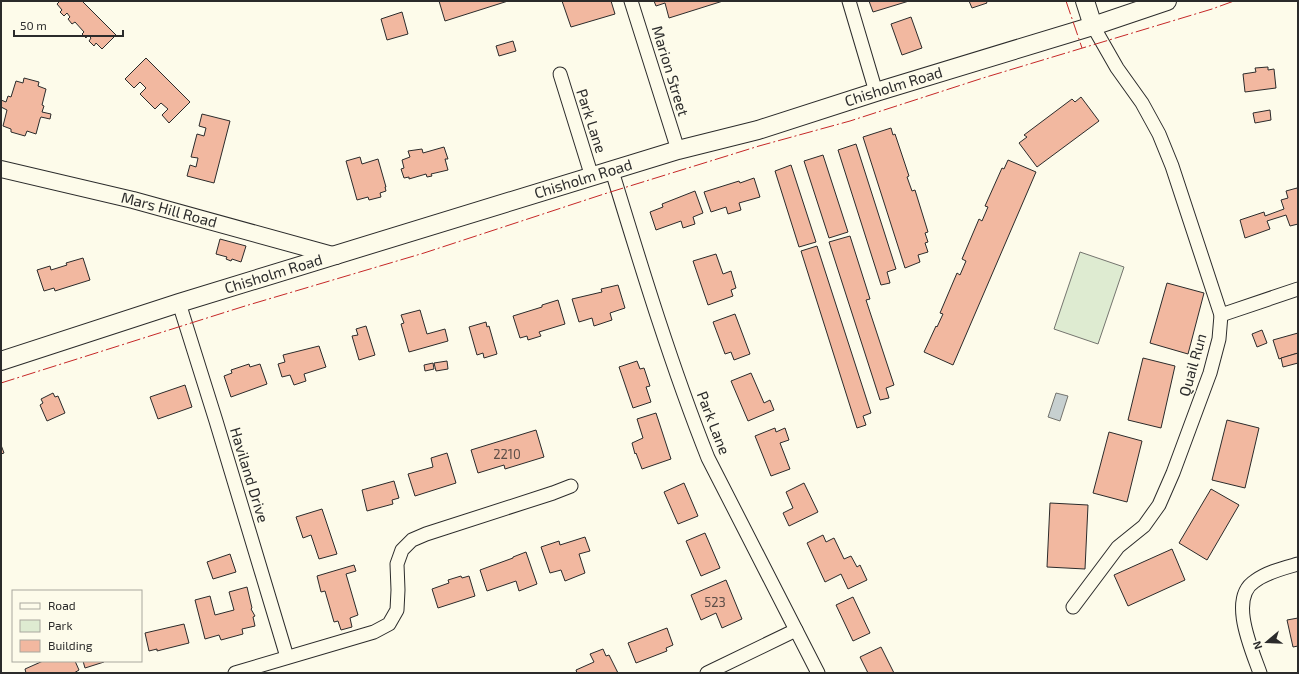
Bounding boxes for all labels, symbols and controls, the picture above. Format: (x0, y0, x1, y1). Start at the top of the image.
scale bar (14, 12, 123, 38)
text: 50 m (20, 18, 47, 32)
street label: Marion Street (649, 23, 693, 118)
street label: Chisholm Road (842, 62, 944, 110)
street label: Park Lane (573, 86, 611, 155)
street label: Chisholm Road (532, 155, 634, 202)
street label: Mars Hill Road (120, 188, 219, 231)
street label: Chisholm Road (222, 250, 324, 297)
street label: Quail Run (1174, 331, 1211, 398)
street label: Park Lane (694, 388, 734, 457)
street label: Haviland Drive (227, 425, 273, 525)
house number: 2210 (493, 446, 521, 462)
legend (12, 590, 142, 662)
house number: 523 (704, 594, 726, 610)
text: Road (48, 598, 76, 612)
text: Park (48, 618, 73, 632)
north arrow (1247, 622, 1287, 662)
text: Building (48, 638, 93, 652)
text: N (1250, 639, 1265, 651)

